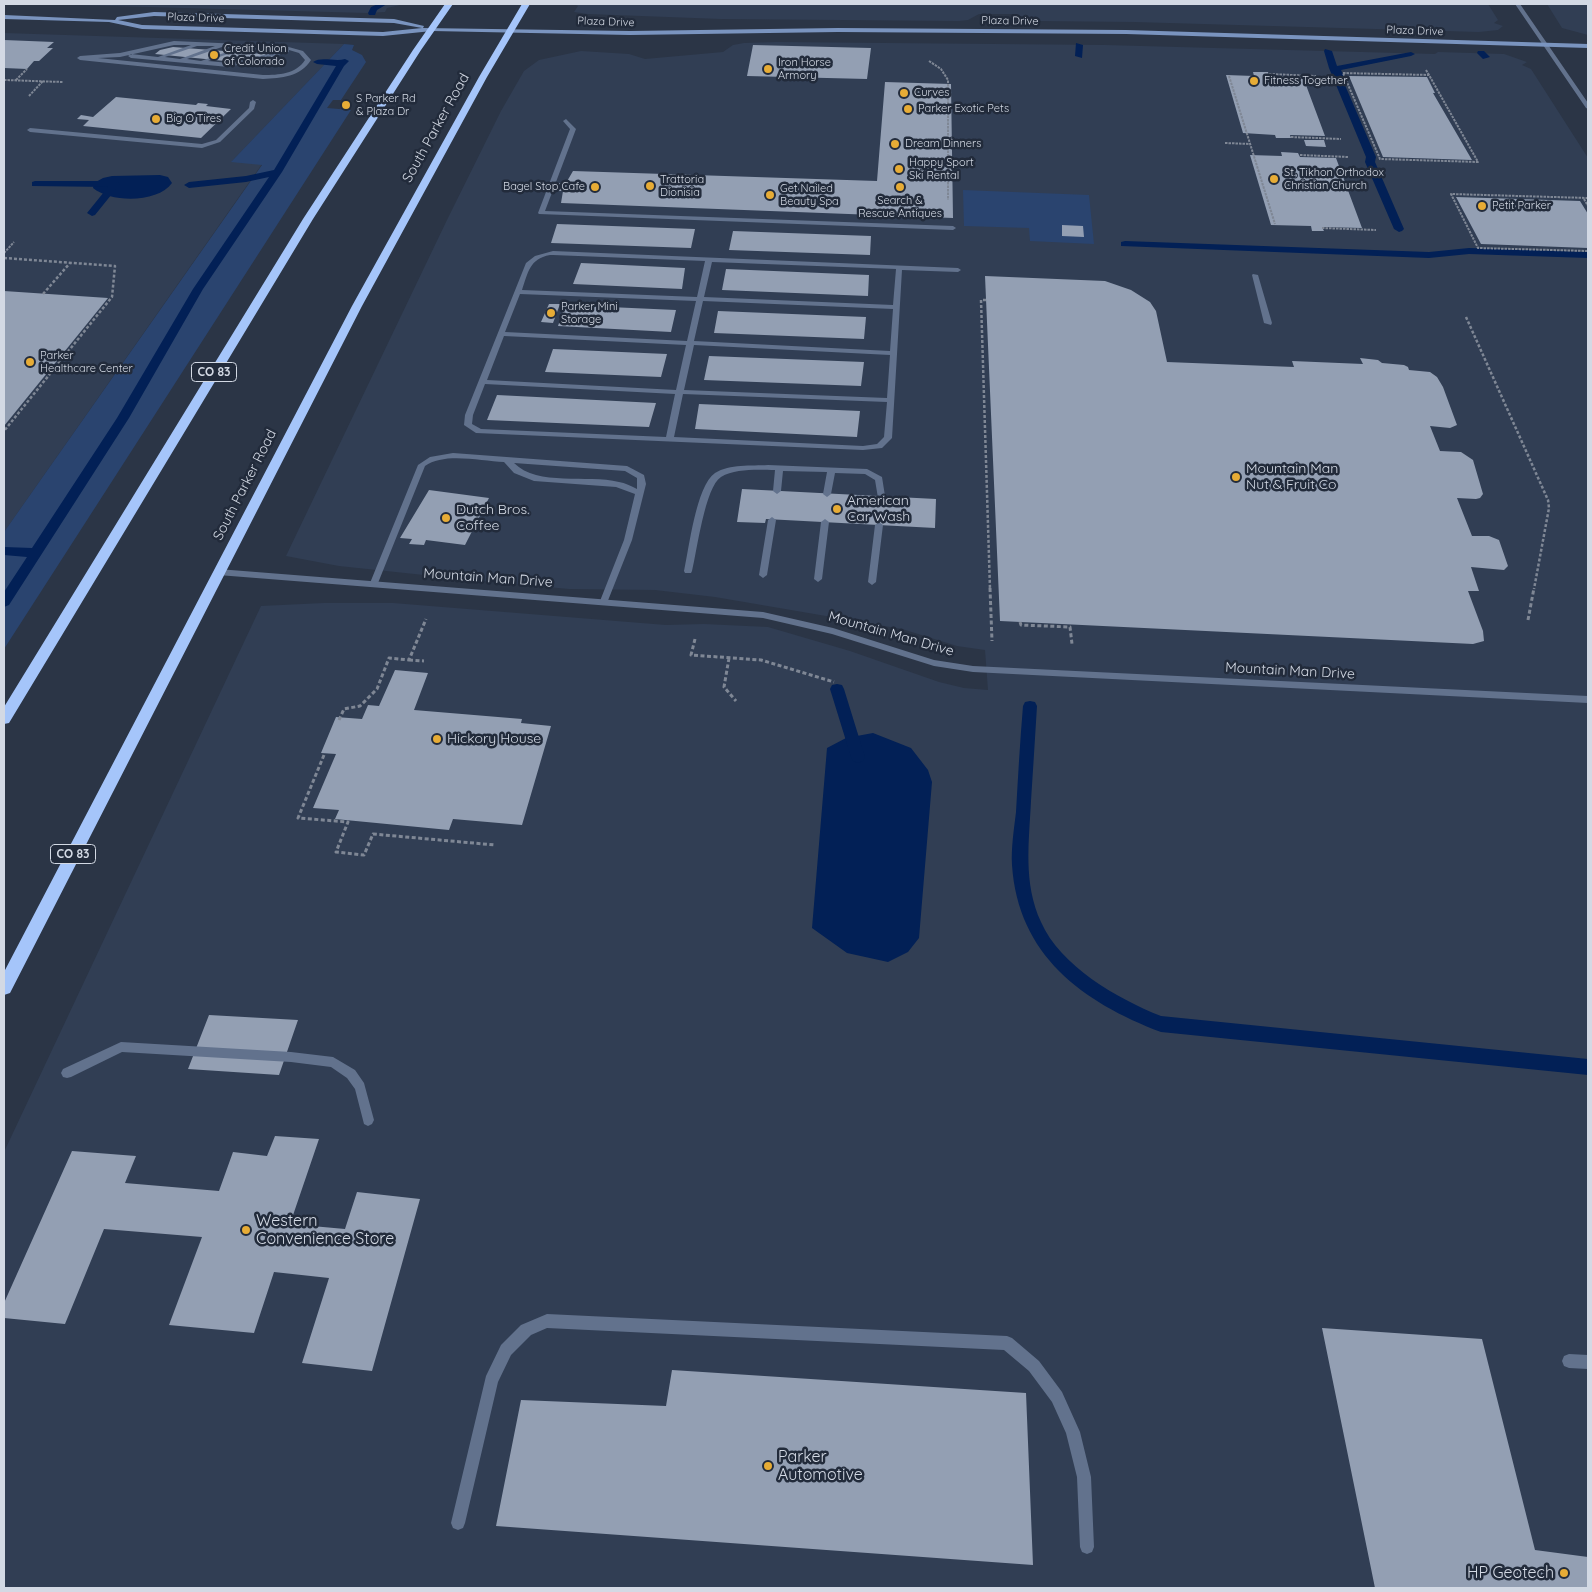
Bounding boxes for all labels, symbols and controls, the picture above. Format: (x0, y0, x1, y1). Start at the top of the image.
street label: Plaza Drive (167, 10, 225, 26)
street label: Plaza Drive (577, 14, 635, 30)
street label: Plaza Drive (981, 14, 1039, 28)
street label: Plaza Drive (1386, 23, 1444, 39)
place label: Credit Union of Colorado (224, 42, 287, 68)
marker: Credit Union of Colorado (208, 49, 220, 61)
place label: Iron Horse Armory (778, 56, 831, 82)
marker: Iron Horse Armory (762, 63, 774, 75)
street label: South Parker Road (399, 71, 473, 185)
place label: Fitness Together (1264, 74, 1347, 88)
marker: Fitness Together (1248, 75, 1260, 87)
place label: Curves (914, 86, 949, 100)
marker: Curves (898, 87, 910, 99)
place label: S Parker Rd & Plaza Dr (356, 92, 416, 118)
marker: S Parker Rd & Plaza Dr (340, 99, 352, 111)
place label: Parker Exotic Pets (918, 102, 1009, 116)
marker: Parker Exotic Pets (902, 103, 914, 115)
place label: Big O Tires (166, 112, 221, 126)
marker: Big O Tires (150, 113, 162, 125)
place label: Dream Dinners (905, 137, 981, 151)
marker: Dream Dinners (889, 138, 901, 150)
place label: Happy Sport Ski Rental (909, 156, 974, 182)
marker: Happy Sport Ski Rental (893, 163, 905, 175)
place label: St. Tikhon Orthodox Christian Church (1284, 166, 1384, 192)
place label: Trattoria Dionisia (660, 173, 704, 199)
marker: St. Tikhon Orthodox Christian Church (1268, 173, 1280, 185)
place label: Bagel Stop Cafe (503, 180, 585, 194)
marker: Trattoria Dionisia (644, 180, 656, 192)
marker: Bagel Stop Cafe (589, 181, 601, 193)
marker: Search & Rescue Antiques (894, 181, 906, 193)
place label: Get Nailed Beauty Spa (780, 182, 839, 208)
marker: Get Nailed Beauty Spa (764, 189, 776, 201)
place label: Search & Rescue Antiques (858, 194, 942, 220)
place label: Petit Parker (1492, 199, 1551, 213)
marker: Petit Parker (1476, 200, 1488, 212)
place label: Parker Mini Storage (561, 300, 618, 326)
marker: Parker Mini Storage (545, 307, 557, 319)
place label: Parker Healthcare Center (40, 349, 133, 375)
marker: Parker Healthcare Center (24, 356, 36, 368)
road number: CO 83 (192, 362, 236, 382)
street label: South Parker Road (210, 427, 280, 543)
place label: Mountain Man Nut & Fruit Co (1246, 461, 1338, 494)
marker: Mountain Man Nut & Fruit Co (1230, 471, 1242, 483)
place label: American Car Wash (847, 493, 910, 526)
place label: Dutch Bros. Coffee (456, 502, 529, 534)
marker: American Car Wash (831, 503, 843, 515)
marker: Dutch Bros. Coffee (440, 512, 452, 524)
street label: Mountain Man Drive (423, 565, 553, 591)
street label: Mountain Man Drive (826, 608, 956, 660)
street label: Mountain Man Drive (1225, 659, 1355, 683)
place label: Hickory House (447, 731, 541, 747)
marker: Hickory House (431, 733, 443, 745)
road number: CO 83 (50, 844, 96, 864)
place label: Western Convenience Store (256, 1211, 394, 1249)
marker: Western Convenience Store (240, 1224, 252, 1236)
place label: Parker Automotive (778, 1447, 863, 1485)
marker: Parker Automotive (762, 1460, 774, 1472)
place label: HP Geotech (1467, 1563, 1554, 1583)
marker: HP Geotech (1558, 1567, 1570, 1579)

